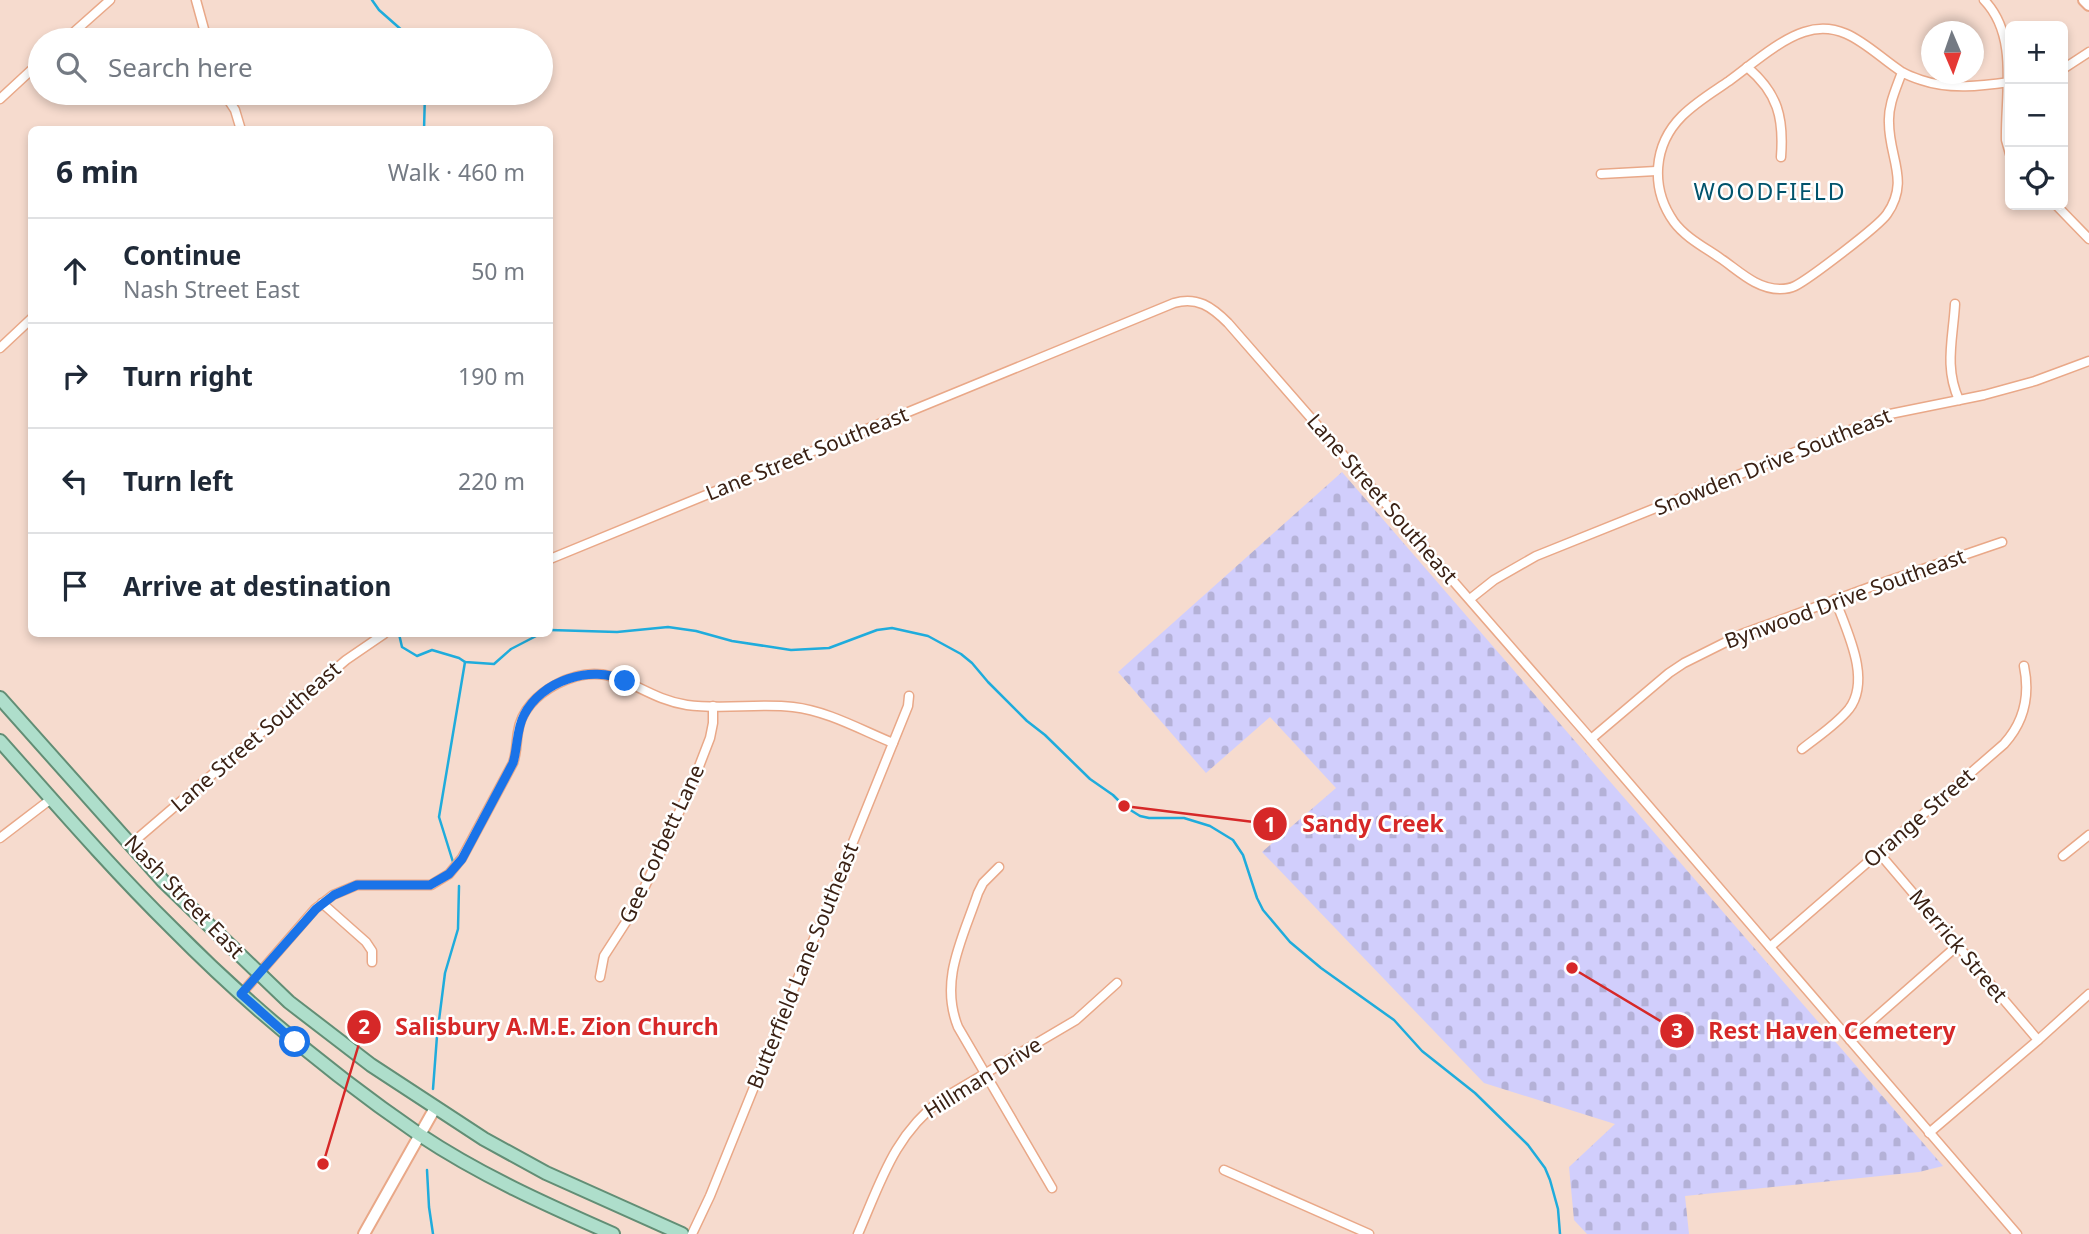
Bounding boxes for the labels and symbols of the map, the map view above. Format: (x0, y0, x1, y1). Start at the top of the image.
north arrow (1921, 21, 1984, 84)
district label: WOODFIELD (1693, 175, 1847, 207)
street label: Lane Street Southeast (701, 399, 912, 507)
street label: Snowden Drive Southeast (1650, 401, 1896, 521)
street label: Lane Street Southeast (1301, 408, 1465, 589)
street label: Bynwood Drive Southeast (1720, 541, 1969, 655)
street label: Lane Street Southeast (165, 654, 346, 818)
route end (609, 665, 640, 696)
street label: Gee Corbett Lane (612, 760, 710, 927)
street label: Orange Street (1857, 761, 1980, 873)
callout: Sandy Creek (1253, 802, 1457, 846)
text: Sandy Creek (1302, 807, 1444, 839)
text: 1 (1264, 810, 1276, 838)
street label: Nash Street East (119, 829, 251, 964)
street label: Butterfield Lane Southeast (740, 838, 864, 1093)
street label: Merrick Street (1903, 883, 2014, 1008)
callout: Salisbury A.M.E. Zion Church (346, 1005, 732, 1049)
callout: Rest Haven Cemetery (1659, 1009, 1970, 1053)
text: Salisbury A.M.E. Zion Church (395, 1010, 719, 1042)
text: 2 (358, 1012, 370, 1040)
text: Rest Haven Cemetery (1708, 1014, 1956, 1046)
text: 3 (1671, 1016, 1683, 1044)
route start (279, 1026, 310, 1057)
street label: Hillman Drive (918, 1030, 1047, 1124)

